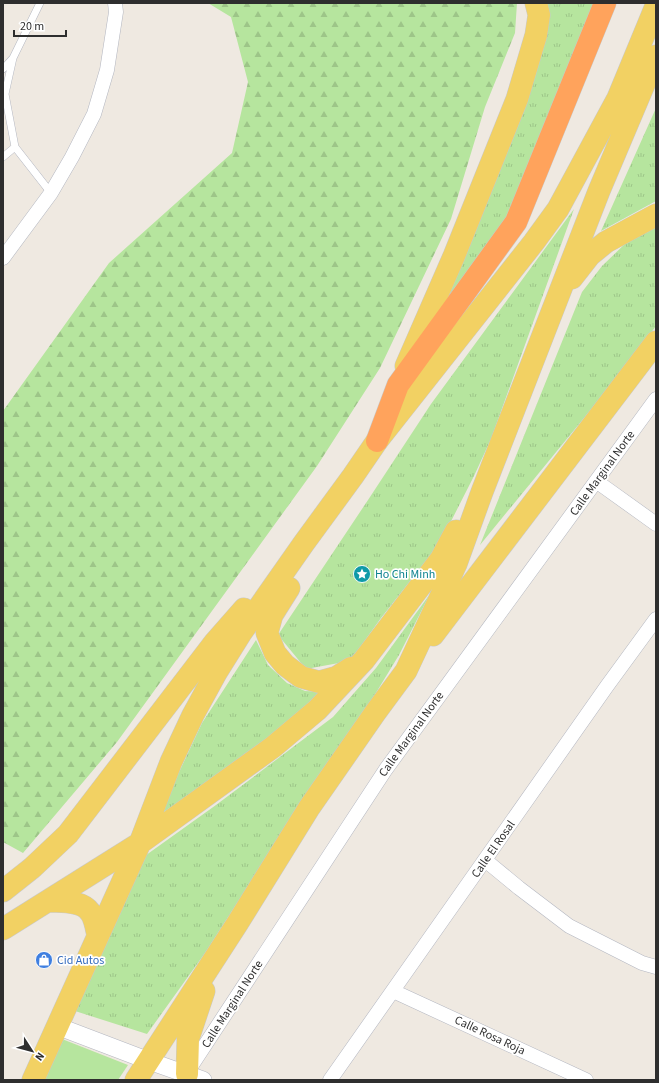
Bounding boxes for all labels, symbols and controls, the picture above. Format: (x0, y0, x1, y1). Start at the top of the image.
scale bar (14, 12, 66, 38)
text: 20 m (20, 18, 44, 35)
street label: Calle Marginal Norte (566, 427, 639, 519)
place icon: Ho Chi Minh (352, 564, 372, 584)
place label: Ho Chi Minh (375, 566, 435, 583)
street label: Calle Marginal Norte (375, 688, 448, 780)
street label: Calle El Rosal (467, 817, 519, 881)
shop icon: Cid Autos (34, 950, 54, 970)
place label: Cid Autos (57, 952, 104, 969)
street label: Calle Marginal Norte (198, 957, 267, 1051)
street label: Calle Rosa Roja (452, 1012, 528, 1059)
north arrow (12, 1031, 52, 1071)
text: N (31, 1049, 48, 1064)

